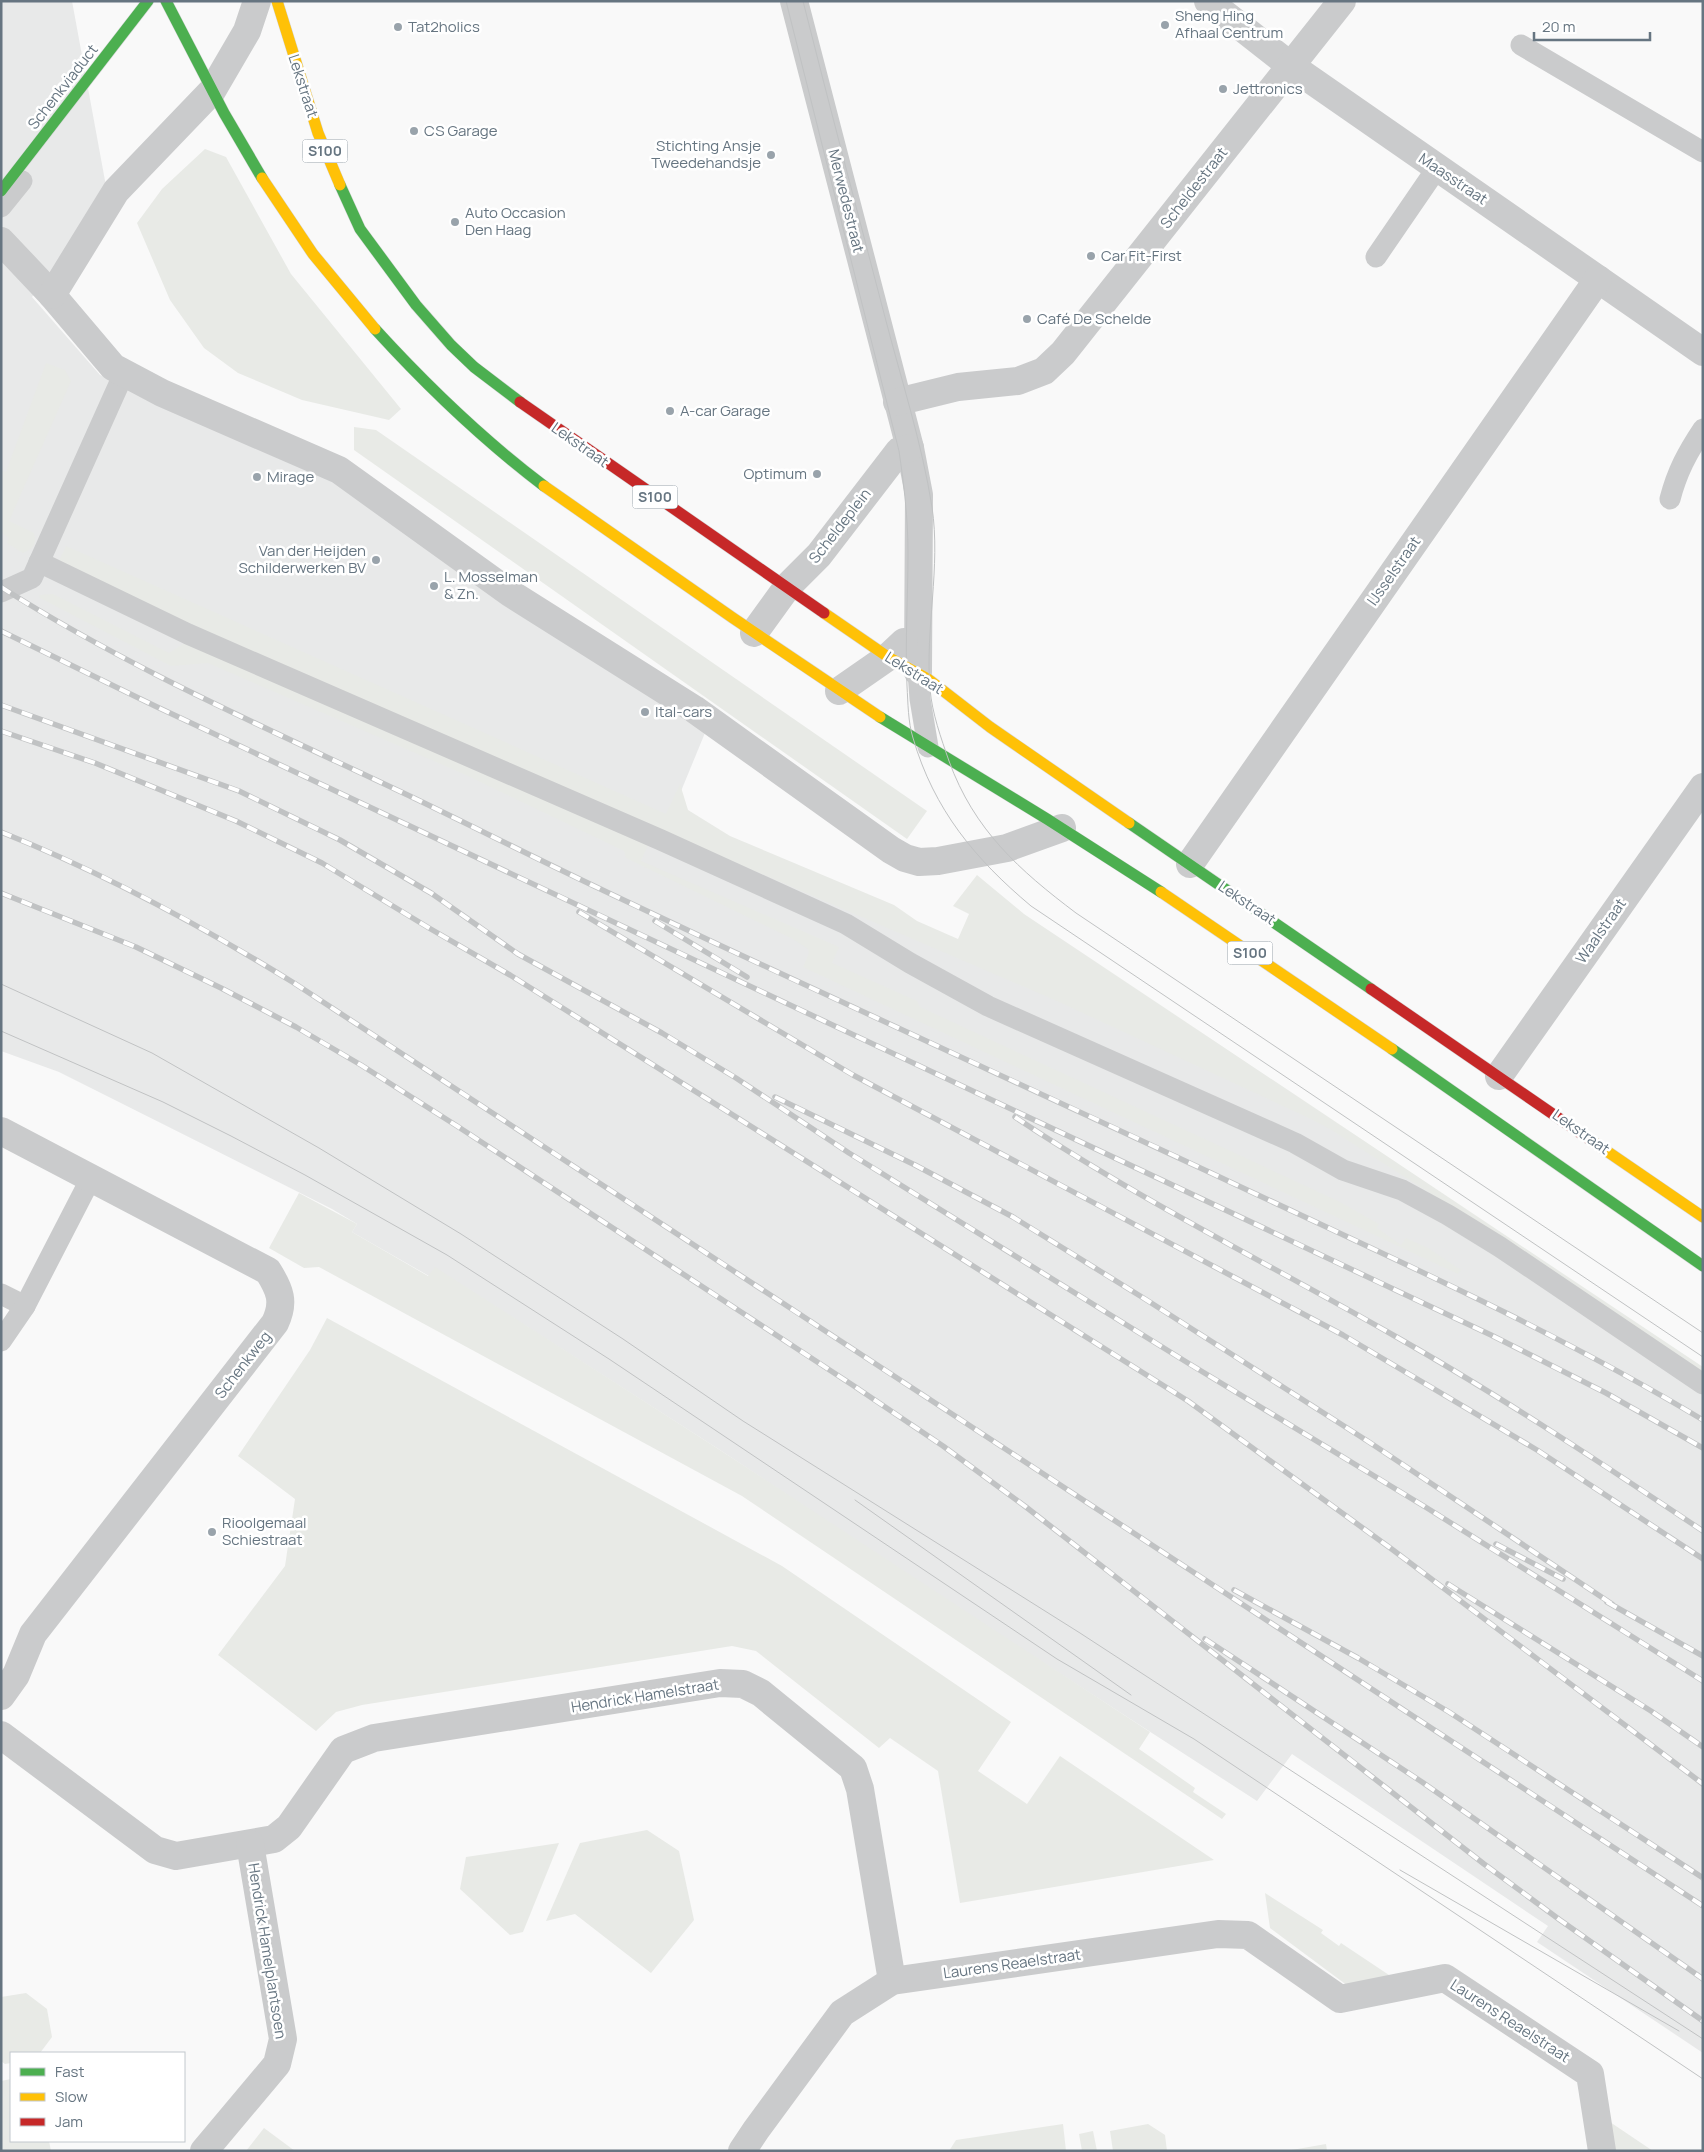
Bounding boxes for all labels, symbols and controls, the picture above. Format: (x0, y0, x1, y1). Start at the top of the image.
place label: Sheng Hing Afhaal Centrum (1175, 5, 1283, 43)
scale bar (1534, 10, 1650, 42)
place label: Tat2holics (408, 16, 480, 37)
text: 20 m (1542, 16, 1575, 37)
marker: Sheng Hing Afhaal Centrum (1159, 19, 1171, 31)
marker: Tat2holics (392, 21, 404, 33)
street label: Schenkviaduct (23, 40, 103, 134)
street label: Lekstraat (283, 52, 324, 120)
place label: Jettronics (1233, 78, 1303, 99)
marker: Jettronics (1217, 83, 1229, 95)
place label: CS Garage (424, 120, 498, 141)
marker: CS Garage (408, 125, 420, 137)
place label: Stichting Ansje Tweedehandsje (651, 135, 761, 173)
road number: S100 (302, 140, 348, 162)
street label: Scheldestraat (1155, 143, 1232, 233)
street label: Merwedestraat (823, 147, 870, 255)
street label: Maasstraat (1415, 148, 1492, 209)
marker: Stichting Ansje Tweedehandsje (765, 149, 777, 161)
place label: Auto Occasion Den Haag (465, 202, 566, 240)
marker: Auto Occasion Den Haag (449, 216, 461, 228)
place label: Car Fit-First (1101, 245, 1182, 266)
marker: Car Fit-First (1085, 250, 1097, 262)
place label: Café De Schelde (1037, 308, 1152, 329)
marker: Café De Schelde (1021, 313, 1033, 325)
place label: A-car Garage (680, 400, 770, 421)
marker: A-car Garage (664, 405, 676, 417)
street label: Lekstraat (547, 417, 613, 472)
place label: Optimum (743, 463, 807, 484)
place label: Mirage (267, 466, 314, 487)
marker: Optimum (811, 468, 823, 480)
marker: Mirage (251, 471, 263, 483)
street label: Scheldeplein (804, 484, 876, 568)
road number: S100 (632, 486, 678, 508)
street label: IJsselstraat (1362, 532, 1425, 610)
place label: Van der Heijden Schilderwerken BV (239, 540, 366, 578)
marker: Van der Heijden Schilderwerken BV (370, 554, 382, 566)
place label: L. Mosselman & Zn. (444, 566, 538, 604)
marker: L. Mosselman & Zn. (428, 580, 440, 592)
street label: Lekstraat (881, 646, 948, 699)
place label: Ital-cars (655, 701, 712, 722)
marker: Ital-cars (639, 706, 651, 718)
street label: Lekstraat (1214, 876, 1280, 930)
street label: Waalstraat (1570, 894, 1631, 968)
road number: S100 (1228, 941, 1272, 964)
street label: Lekstraat (1548, 1104, 1614, 1159)
street label: Schenkweg (210, 1327, 276, 1403)
place label: Rioolgemaal Schiestraat (222, 1512, 307, 1550)
marker: Rioolgemaal Schiestraat (206, 1526, 218, 1538)
street label: Hendrick Hamelstraat (569, 1673, 720, 1718)
street label: Hendrick Hamelplantsoen (243, 1862, 292, 2040)
street label: Laurens Reaelstraat (942, 1943, 1082, 1984)
street label: Laurens Reaelstraat (1446, 1974, 1574, 2067)
legend (10, 2052, 185, 2142)
text: Fast (55, 2061, 84, 2082)
text: Slow (55, 2086, 88, 2107)
text: Jam (55, 2111, 83, 2132)

